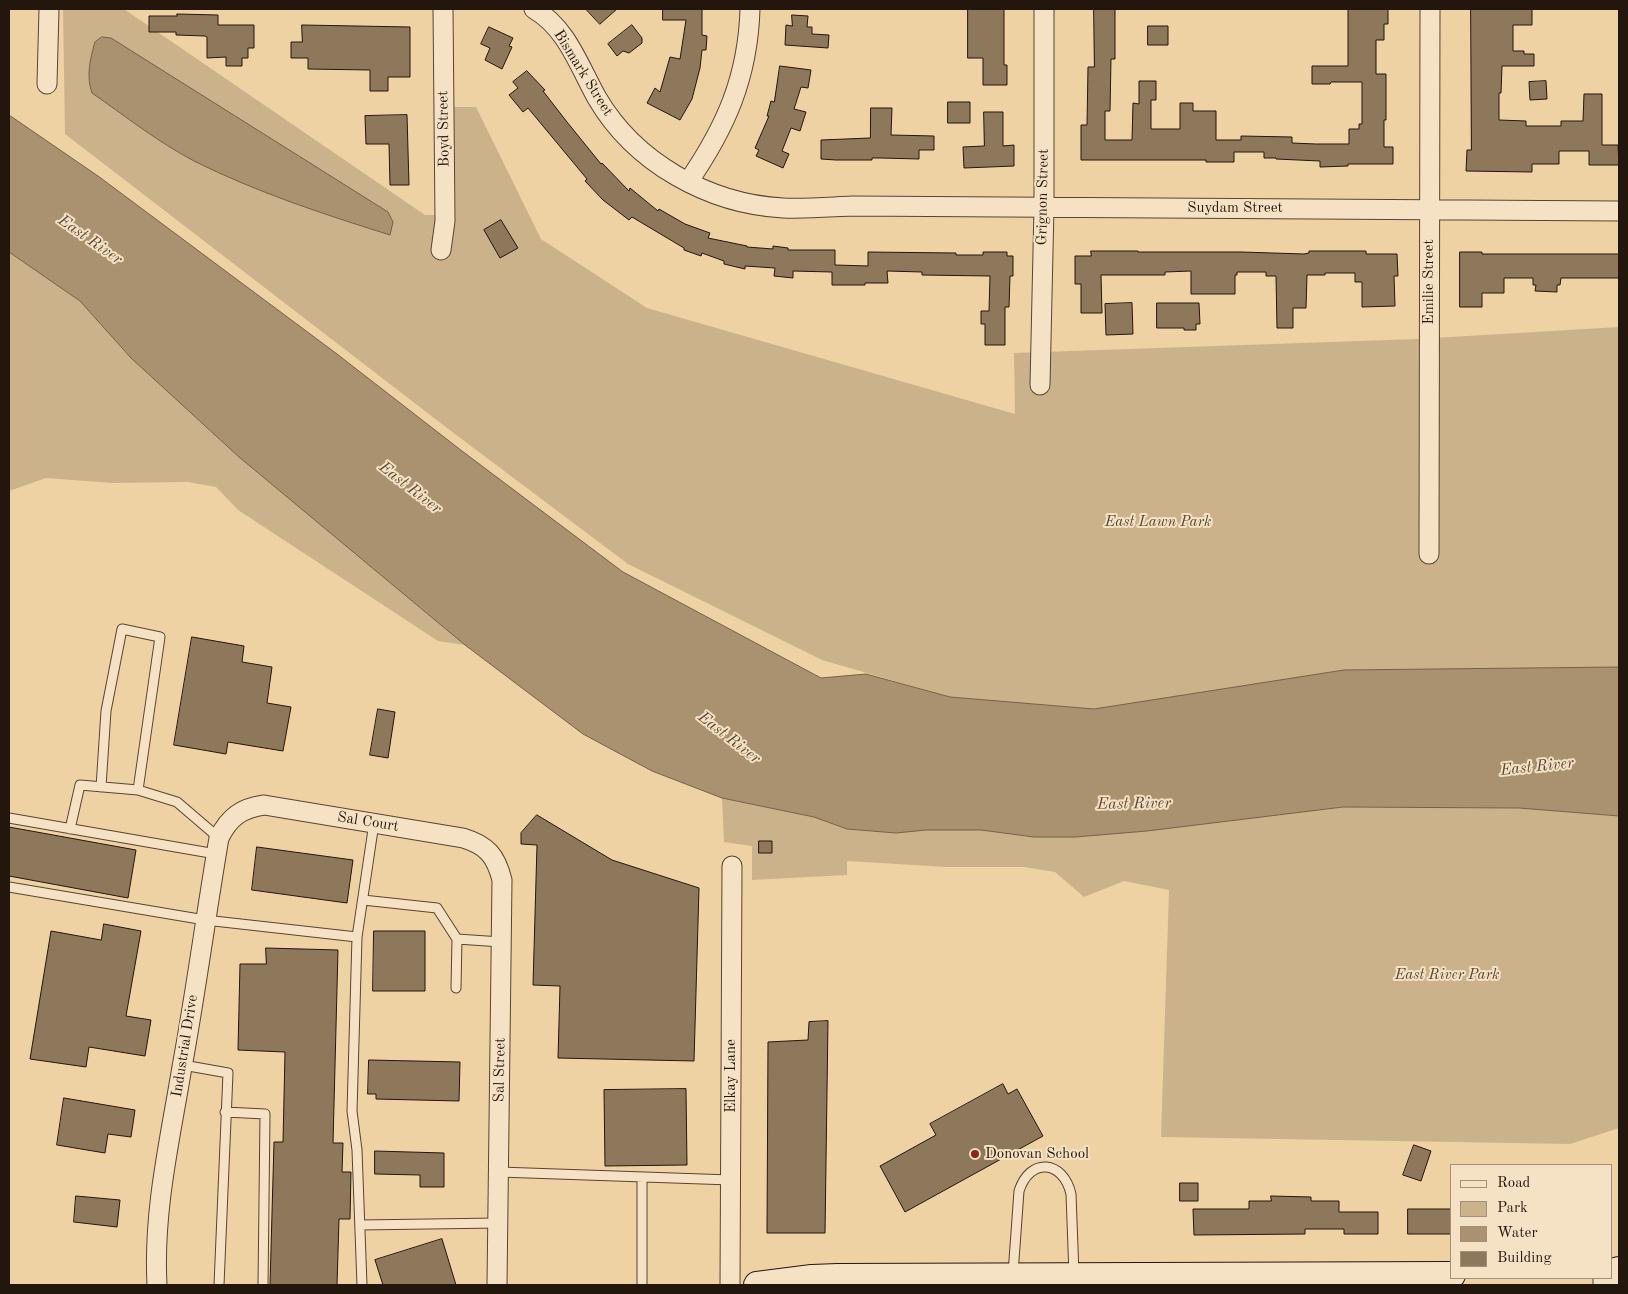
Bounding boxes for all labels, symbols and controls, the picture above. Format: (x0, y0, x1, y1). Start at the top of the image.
street label: Bismark Street (549, 27, 617, 119)
street label: Boyd Street (434, 90, 454, 168)
street label: Grignon Street (1033, 149, 1053, 245)
street label: Suydam Street (1187, 199, 1283, 217)
water label: East River (54, 211, 126, 269)
street label: Emilie Street (1420, 239, 1438, 325)
water label: East River (375, 458, 445, 518)
park label: East Lawn Park (1105, 513, 1211, 531)
water label: East River (694, 708, 764, 768)
water label: East River (1499, 754, 1575, 780)
water label: East River (1097, 794, 1171, 814)
street label: Sal Court (336, 808, 400, 836)
park label: East River Park (1395, 966, 1499, 984)
street label: Industrial Drive (168, 993, 202, 1099)
street label: Sal Street (490, 1037, 510, 1103)
street label: Elkay Lane (722, 1039, 740, 1113)
place label: Donovan School (985, 1145, 1089, 1163)
marker: Donovan School (969, 1148, 981, 1160)
legend (1450, 1164, 1613, 1279)
text: Road (1497, 1176, 1530, 1191)
text: Park (1497, 1201, 1528, 1216)
text: Water (1497, 1226, 1538, 1241)
text: Building (1497, 1251, 1552, 1266)

